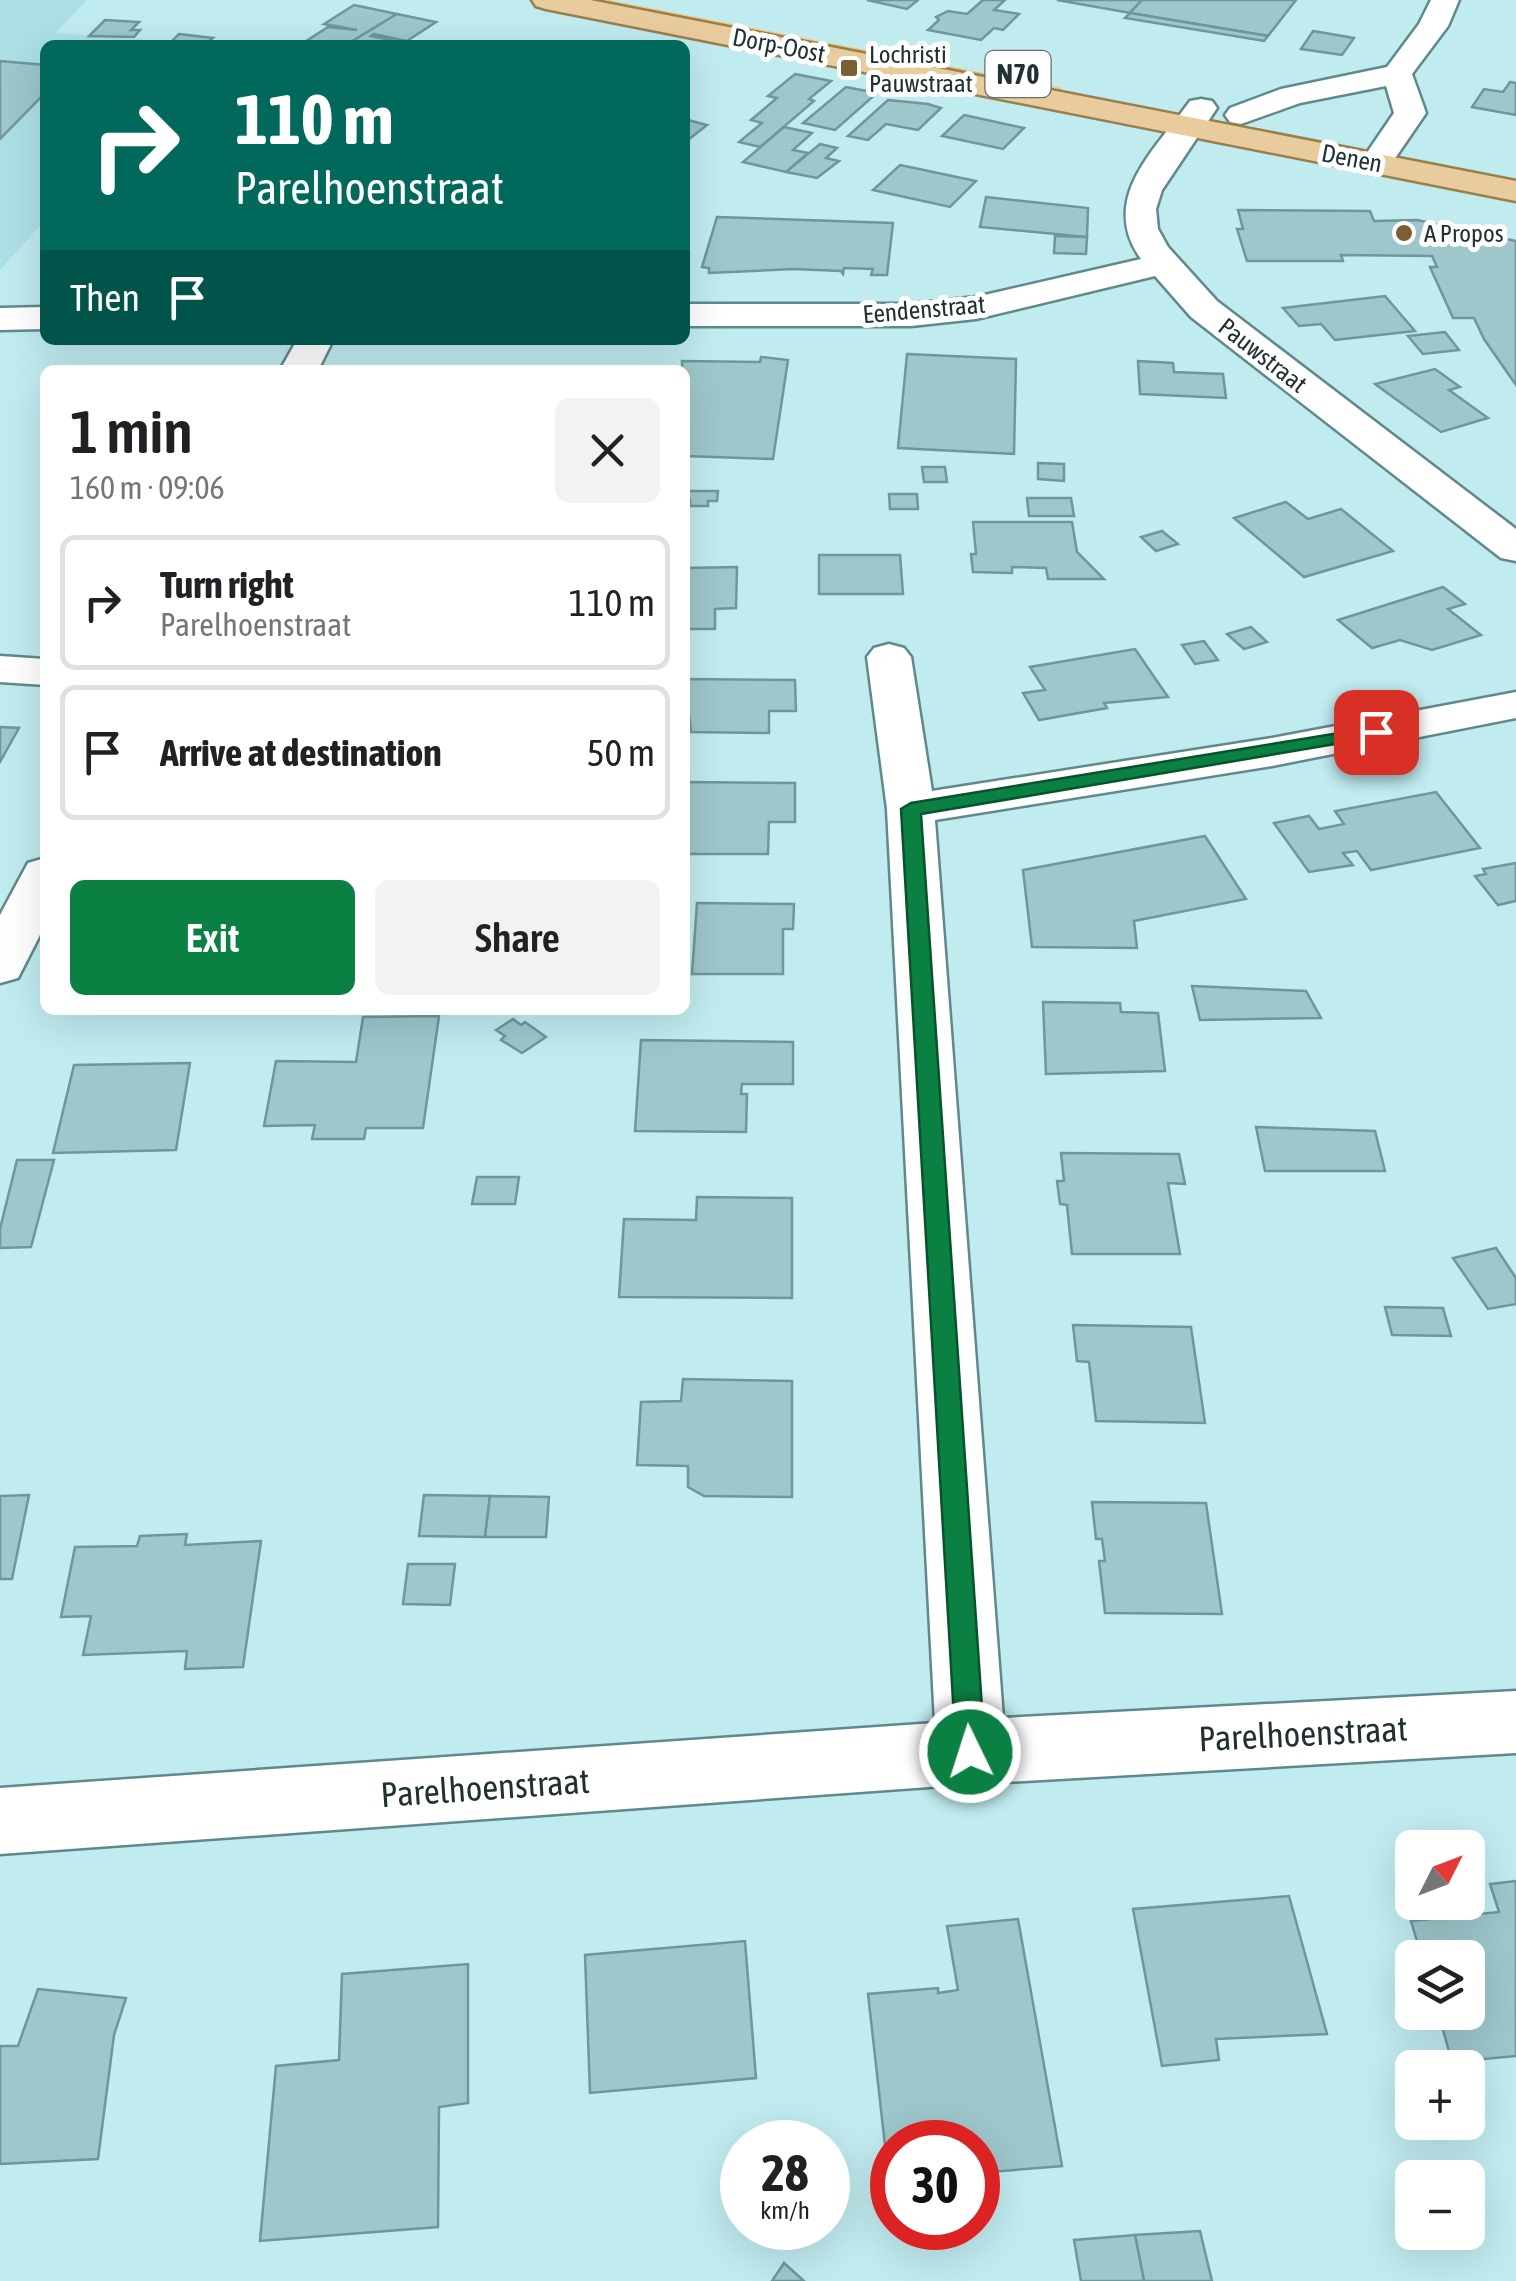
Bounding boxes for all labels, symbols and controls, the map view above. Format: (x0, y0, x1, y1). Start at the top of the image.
street label: Dorp-Oost (730, 22, 828, 68)
place label: Lochristi Pauwstraat (869, 40, 973, 97)
road number: N70 (986, 51, 1050, 97)
marker: Lochristi Pauwstraat (838, 57, 860, 79)
text: 110 m (235, 79, 394, 159)
icon: right (70, 80, 200, 210)
street label: Denen (1319, 138, 1385, 178)
text: Parelhoenstraat (235, 162, 504, 214)
place label: A Propos (1424, 219, 1504, 247)
marker: A Propos (1393, 222, 1415, 244)
icon: arrive (160, 270, 215, 325)
text: Then (70, 276, 140, 319)
street label: Eendenstraat (862, 290, 986, 328)
street label: Pauwstraat (1214, 312, 1312, 398)
text: 1 min (70, 397, 193, 466)
button: close (555, 398, 660, 503)
text: 160 m · 09:06 (70, 469, 225, 506)
text: Turn right (160, 563, 294, 606)
icon: right (75, 575, 130, 630)
text: 110 m (569, 581, 655, 624)
text: Parelhoenstraat (160, 606, 351, 643)
pin (1334, 690, 1419, 775)
icon: arrive (1349, 705, 1404, 760)
icon: arrive (75, 725, 130, 780)
text: Arrive at destination (160, 731, 442, 774)
text: 50 m (587, 731, 655, 774)
button: Exit (70, 880, 355, 995)
button: Share (375, 880, 660, 995)
position arrow (918, 1700, 1022, 1804)
street label: Parelhoenstraat (1197, 1708, 1408, 1758)
street label: Parelhoenstraat (379, 1760, 591, 1814)
north arrow (1395, 1830, 1485, 1920)
map controls (1395, 1830, 1485, 2250)
button: layers (1395, 1940, 1485, 2030)
button: + (1395, 2050, 1485, 2140)
speed limit sign: 30 (870, 2120, 1000, 2250)
text: 28 (761, 2144, 808, 2202)
button: − (1395, 2160, 1485, 2250)
text: km/h (760, 2196, 810, 2224)

